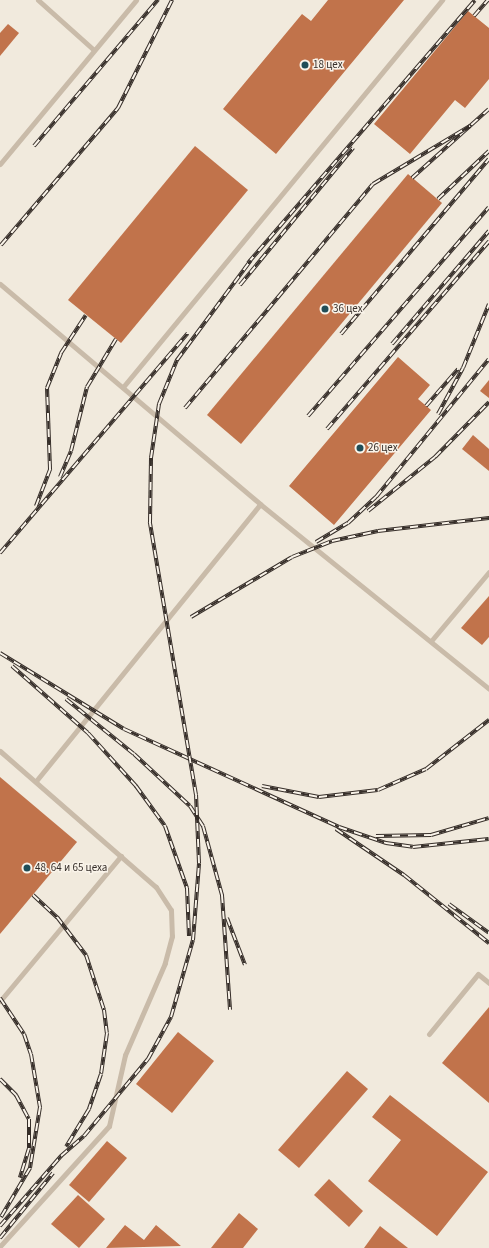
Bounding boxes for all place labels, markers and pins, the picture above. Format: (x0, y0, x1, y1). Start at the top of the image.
place label: 18 цех (313, 58, 343, 72)
marker: 18 цех (300, 60, 310, 70)
place label: 36 цех (333, 302, 363, 316)
marker: 36 цех (320, 304, 330, 314)
place label: 26 цех (368, 441, 398, 455)
marker: 26 цех (355, 443, 365, 453)
place label: 48, 64 и 65 цеха (35, 861, 107, 875)
marker: 48, 64 и 65 цеха (22, 863, 32, 873)

